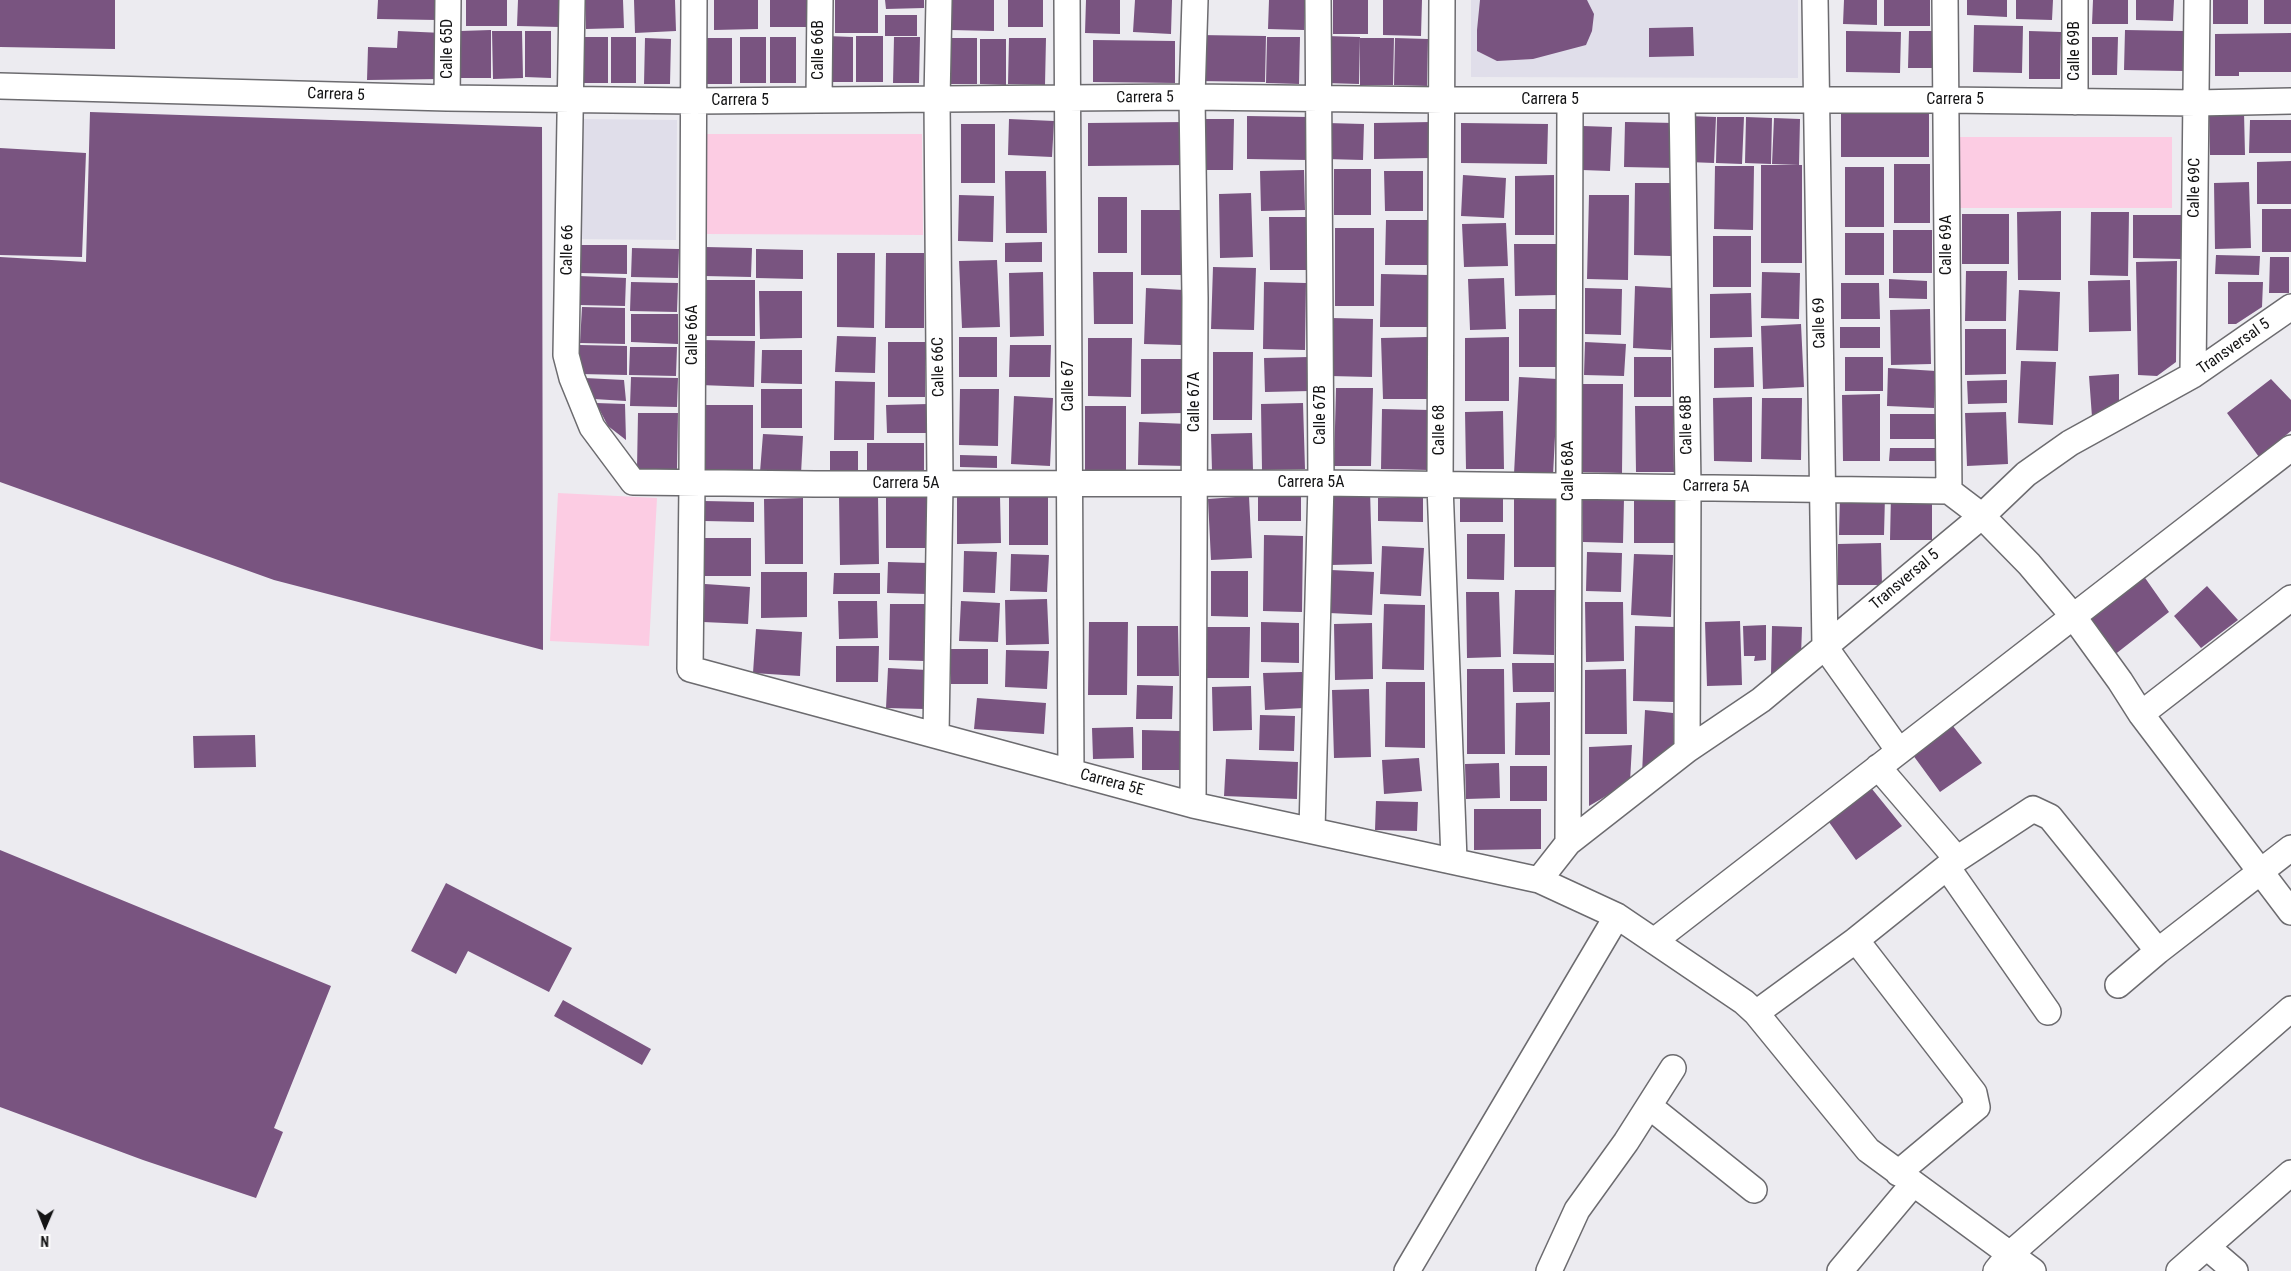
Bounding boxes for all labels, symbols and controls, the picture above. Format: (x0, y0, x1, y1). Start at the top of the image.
street label: Calle 65D (438, 19, 458, 79)
street label: Calle 66B (809, 20, 829, 80)
street label: Calle 69B (2065, 21, 2085, 81)
street label: Carrera 5 (307, 84, 365, 106)
street label: Carrera 5 (1116, 88, 1174, 108)
street label: Carrera 5 (1521, 90, 1579, 110)
street label: Carrera 5 (1926, 90, 1984, 110)
street label: Carrera 5 (711, 91, 769, 111)
street label: Calle 69C (2185, 158, 2205, 218)
street label: Calle 69A (1937, 215, 1957, 275)
street label: Calle 66 (558, 224, 578, 276)
street label: Calle 69 (1810, 297, 1830, 349)
street label: Calle 66A (683, 305, 703, 365)
street label: Transversal 5 (2194, 315, 2274, 379)
street label: Calle 66C (929, 337, 949, 397)
street label: Calle 67 (1059, 360, 1079, 412)
street label: Calle 67A (1185, 372, 1205, 432)
street label: Calle 67B (1311, 385, 1331, 445)
street label: Calle 68B (1677, 395, 1697, 455)
street label: Calle 68 (1430, 404, 1450, 456)
street label: Calle 68A (1559, 441, 1579, 501)
street label: Carrera 5A (1278, 473, 1344, 493)
street label: Carrera 5A (873, 474, 939, 494)
street label: Carrera 5A (1682, 477, 1750, 497)
street label: Transversal 5 (1867, 546, 1943, 614)
street label: Carrera 5E (1078, 765, 1146, 801)
north arrow (20, 1201, 70, 1251)
text: N (40, 1233, 49, 1249)

